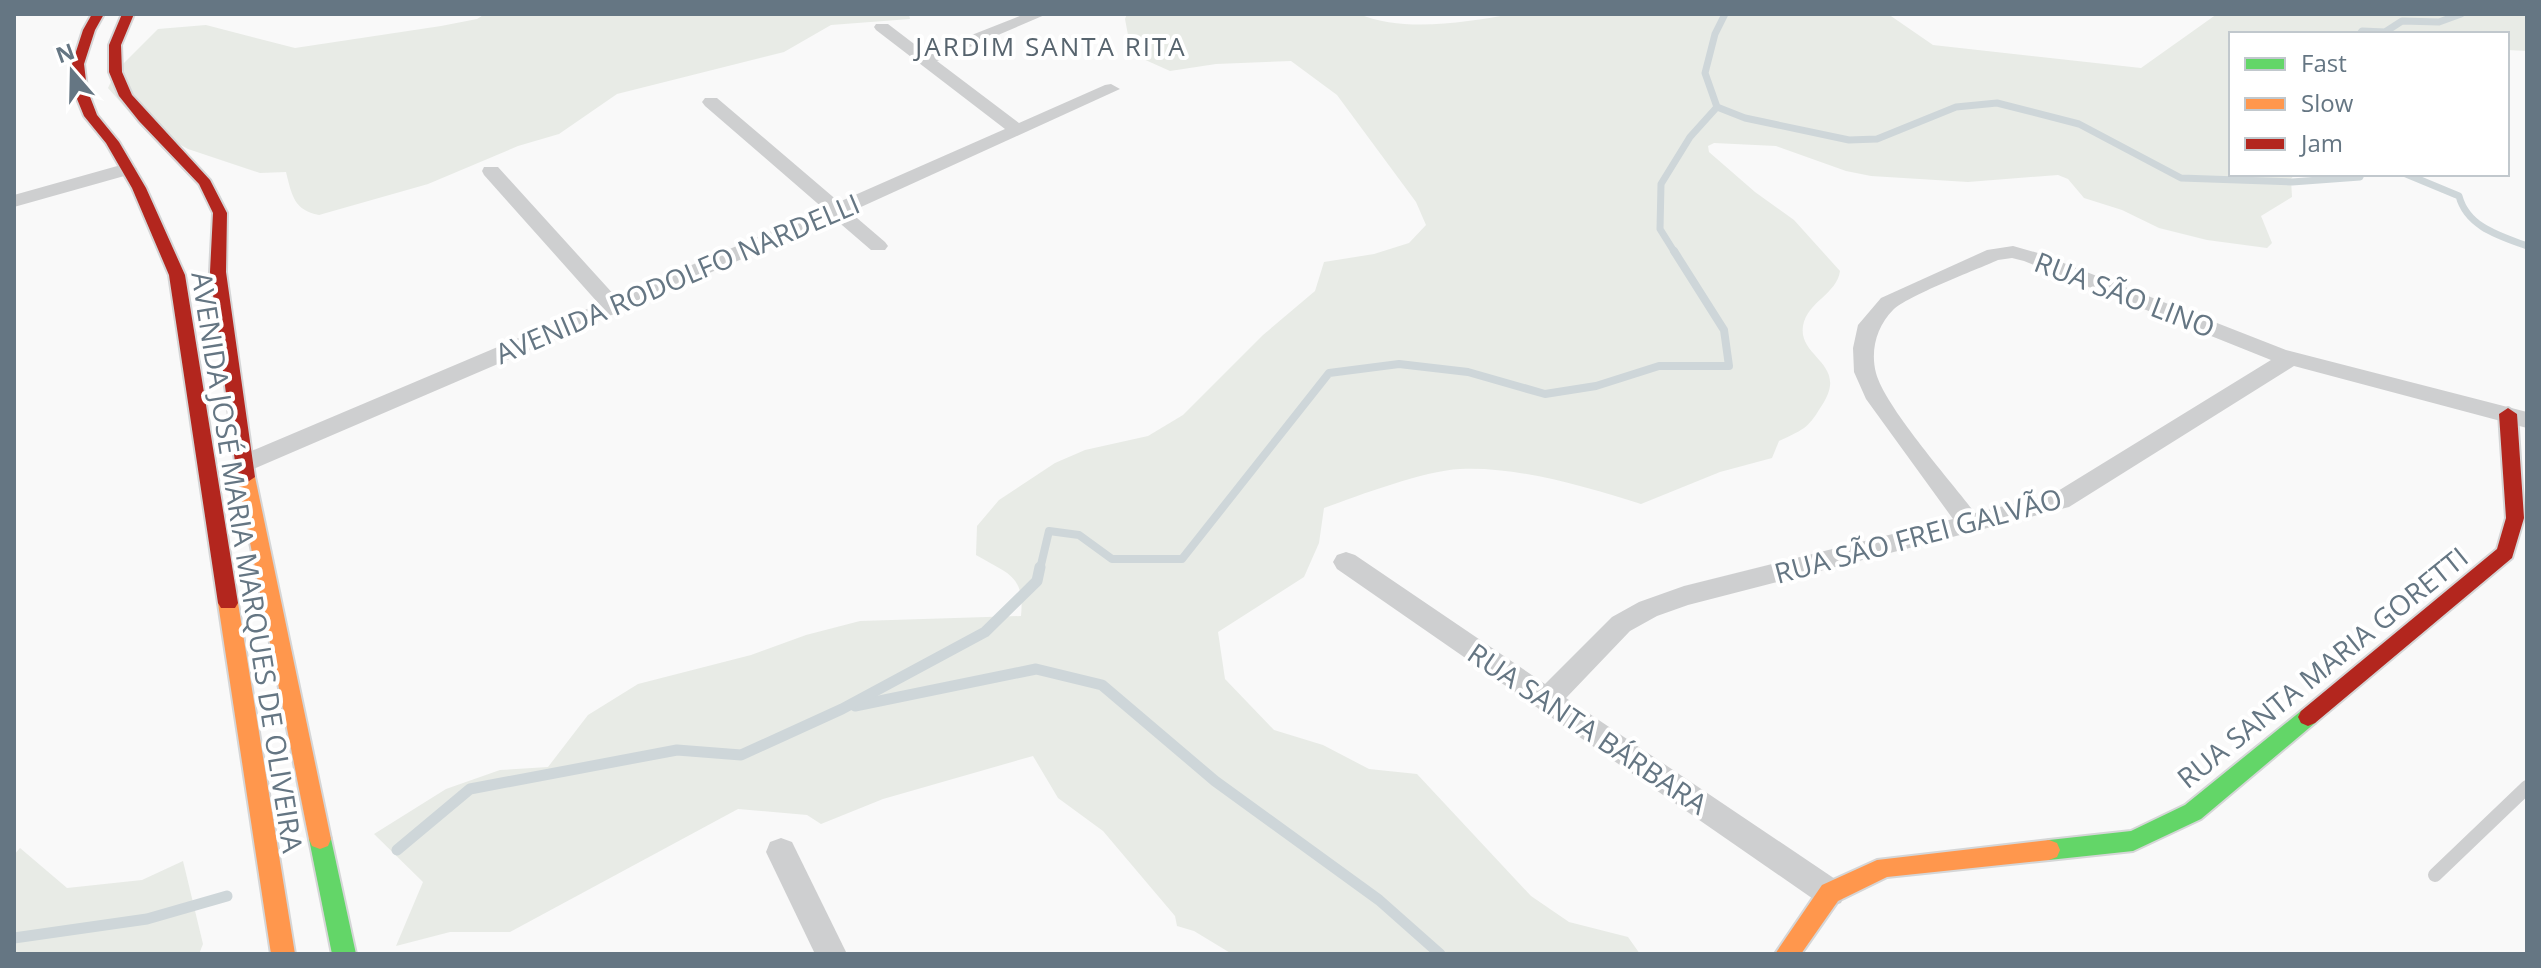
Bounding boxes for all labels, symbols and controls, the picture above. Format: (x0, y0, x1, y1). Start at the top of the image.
district label: JARDIM SANTA RITA (912, 28, 1187, 64)
north arrow (32, 32, 112, 112)
legend (2229, 32, 2509, 176)
text: N (51, 35, 78, 69)
text: Fast (2301, 46, 2347, 79)
text: Slow (2301, 86, 2354, 119)
text: Jam (2299, 126, 2343, 159)
street label: AVENIDA RODOLFO NARDELLI (489, 184, 865, 372)
street label: RUA SÃO LINO (2029, 242, 2221, 346)
street label: AVENIDA JOSÉ MARIA MARQUES DE OLIVEIRA (183, 269, 313, 855)
street label: RUA SÃO FREI GALVÃO (1770, 478, 2066, 592)
street label: RUA SANTA MARIA GORETTI (2169, 538, 2475, 796)
street label: RUA SANTA BÁRBARA (1461, 634, 1715, 822)

